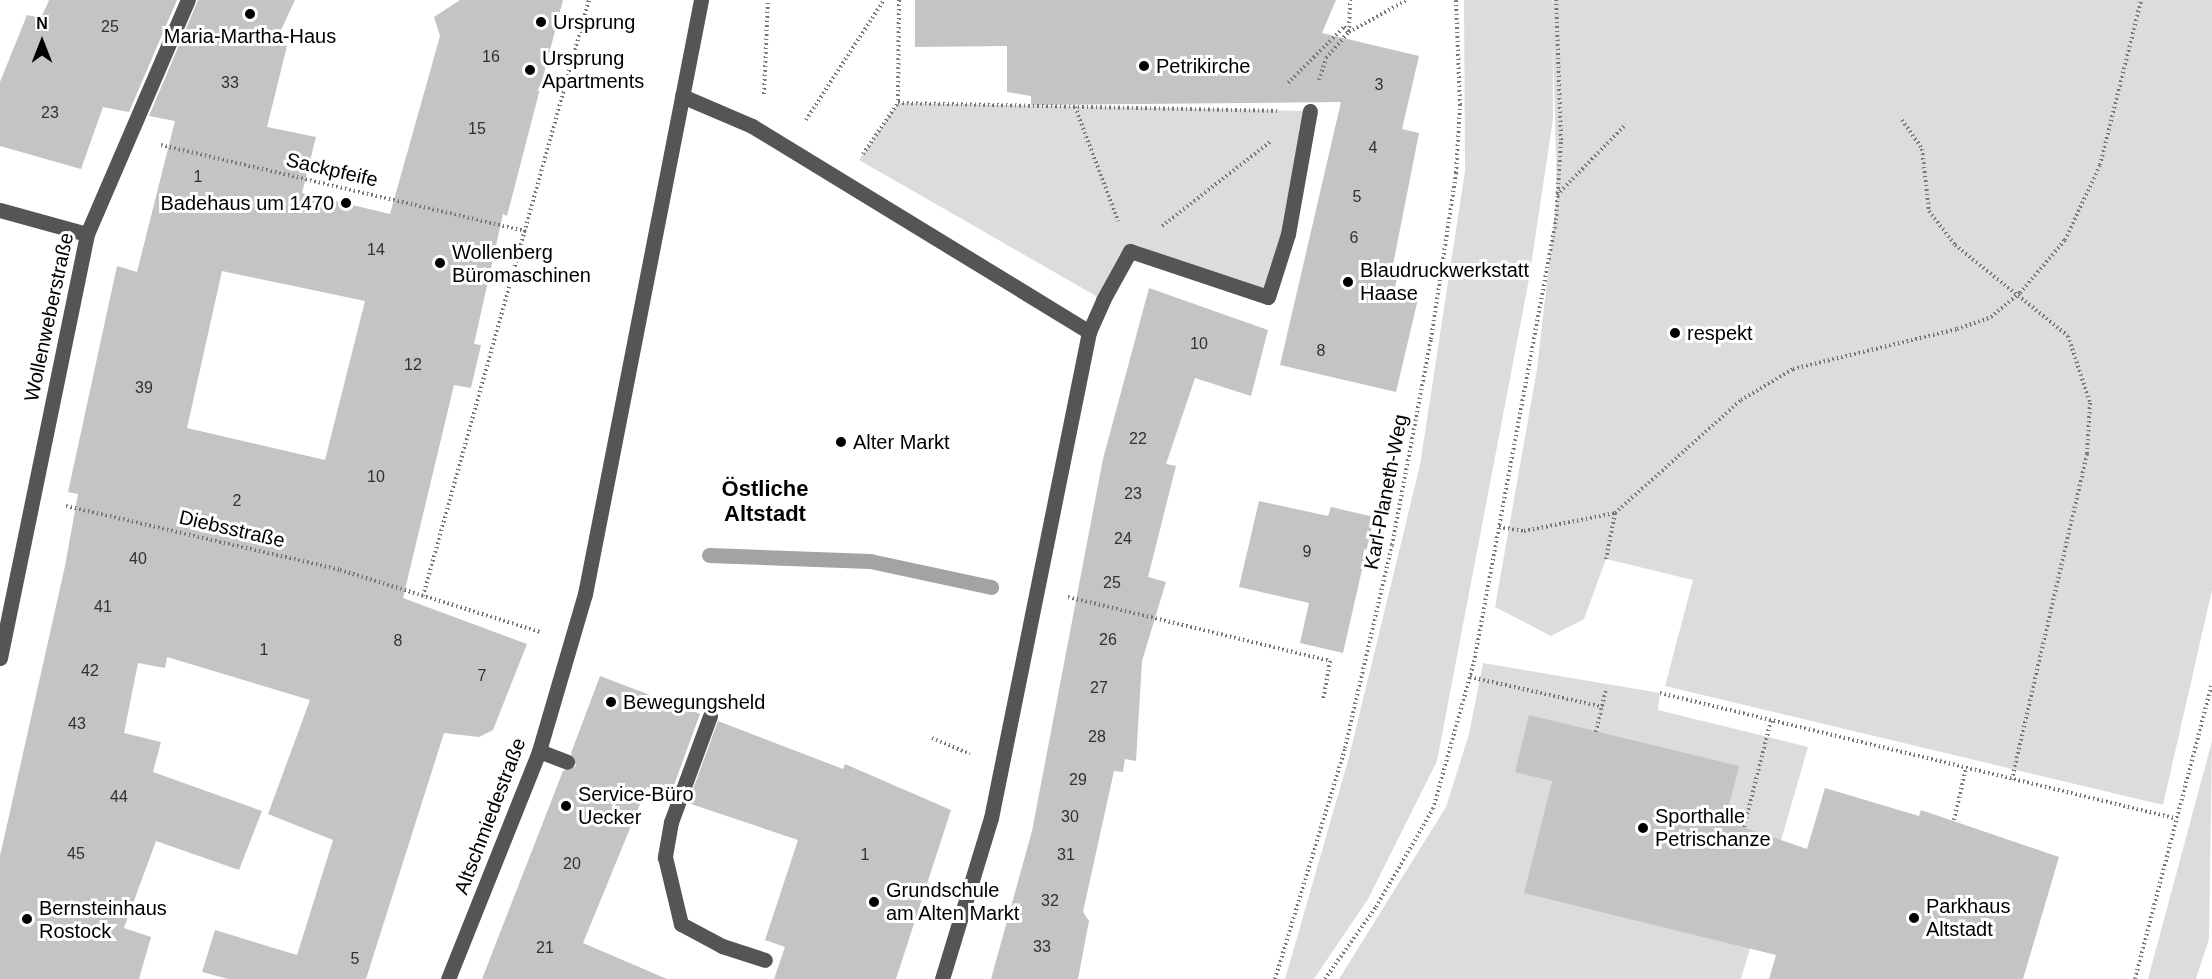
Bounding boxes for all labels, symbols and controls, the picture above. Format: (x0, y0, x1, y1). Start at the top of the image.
marker: Maria-Martha-Haus (243, 7, 257, 21)
place label: Ursprung (553, 10, 635, 34)
north arrow (12, 12, 72, 72)
text: N (36, 15, 48, 32)
marker: Ursprung (534, 15, 548, 29)
house number: 25 (101, 17, 119, 37)
place label: Maria-Martha-Haus (164, 24, 336, 48)
place label: Ursprung Apartments (542, 46, 644, 93)
house number: 16 (482, 47, 500, 67)
place label: Petrikirche (1156, 54, 1250, 78)
marker: Petrikirche (1137, 59, 1151, 73)
marker: Ursprung Apartments (523, 63, 537, 77)
house number: 33 (221, 73, 239, 93)
house number: 3 (1375, 75, 1383, 95)
house number: 23 (41, 103, 59, 123)
house number: 15 (468, 119, 486, 139)
house number: 4 (1369, 138, 1377, 158)
street label: Sackpfeife (284, 148, 380, 192)
house number: 1 (194, 167, 202, 187)
house number: 5 (1353, 187, 1361, 207)
place label: Badehaus um 1470 (161, 191, 334, 215)
marker: Badehaus um 1470 (339, 196, 353, 210)
house number: 6 (1350, 228, 1358, 248)
street label: Wollenweberstraße (19, 230, 79, 404)
house number: 14 (367, 240, 385, 260)
place label: Wollenberg Büromaschinen (452, 240, 591, 287)
marker: Wollenberg Büromaschinen (433, 256, 447, 270)
place label: Blaudruckwerkstatt Haase (1360, 258, 1529, 305)
marker: Blaudruckwerkstatt Haase (1341, 275, 1355, 289)
place label: respekt (1687, 321, 1753, 345)
marker: respekt (1668, 326, 1682, 340)
house number: 10 (1190, 334, 1208, 354)
house number: 8 (1317, 341, 1325, 361)
house number: 12 (404, 355, 422, 375)
house number: 39 (135, 378, 153, 398)
street label: Karl-Planeth-Weg (1359, 412, 1413, 572)
house number: 22 (1129, 429, 1147, 449)
place label: Alter Markt (853, 430, 950, 454)
marker: Alter Markt (834, 435, 848, 449)
house number: 10 (367, 467, 385, 487)
district label: Östliche Altstadt (722, 475, 808, 526)
house number: 23 (1124, 484, 1142, 504)
house number: 2 (233, 491, 241, 511)
street label: Diebsstraße (177, 505, 287, 553)
house number: 24 (1114, 529, 1132, 549)
house number: 9 (1303, 542, 1311, 562)
house number: 40 (129, 549, 147, 569)
house number: 25 (1103, 573, 1121, 593)
house number: 41 (94, 597, 112, 617)
house number: 26 (1099, 630, 1117, 650)
house number: 8 (394, 631, 402, 651)
house number: 1 (260, 640, 268, 660)
house number: 42 (81, 661, 99, 681)
house number: 7 (478, 666, 486, 686)
house number: 27 (1090, 678, 1108, 698)
place label: Bewegungsheld (623, 690, 765, 714)
marker: Bewegungsheld (604, 695, 618, 709)
house number: 43 (68, 714, 86, 734)
house number: 28 (1088, 727, 1106, 747)
street label: Altschmiedestraße (449, 734, 531, 898)
house number: 29 (1069, 770, 1087, 790)
place label: Service-Büro Uecker (578, 783, 694, 830)
house number: 44 (110, 787, 128, 807)
marker: Service-Büro Uecker (559, 799, 573, 813)
place label: Sporthalle Petrischanze (1655, 804, 1771, 851)
house number: 30 (1061, 807, 1079, 827)
marker: Sporthalle Petrischanze (1636, 821, 1650, 835)
house number: 45 (67, 844, 85, 864)
house number: 1 (861, 845, 869, 865)
house number: 31 (1057, 845, 1075, 865)
house number: 20 (563, 854, 581, 874)
place label: Grundschule am Alten Markt (886, 879, 1020, 926)
house number: 32 (1041, 891, 1059, 911)
place label: Parkhaus Altstadt (1926, 894, 2010, 941)
marker: Grundschule am Alten Markt (867, 895, 881, 909)
place label: Bernsteinhaus Rostock (39, 896, 167, 943)
marker: Parkhaus Altstadt (1907, 911, 1921, 925)
marker: Bernsteinhaus Rostock (20, 912, 34, 926)
house number: 33 (1033, 937, 1051, 957)
house number: 21 (536, 938, 554, 958)
house number: 5 (351, 949, 359, 969)

